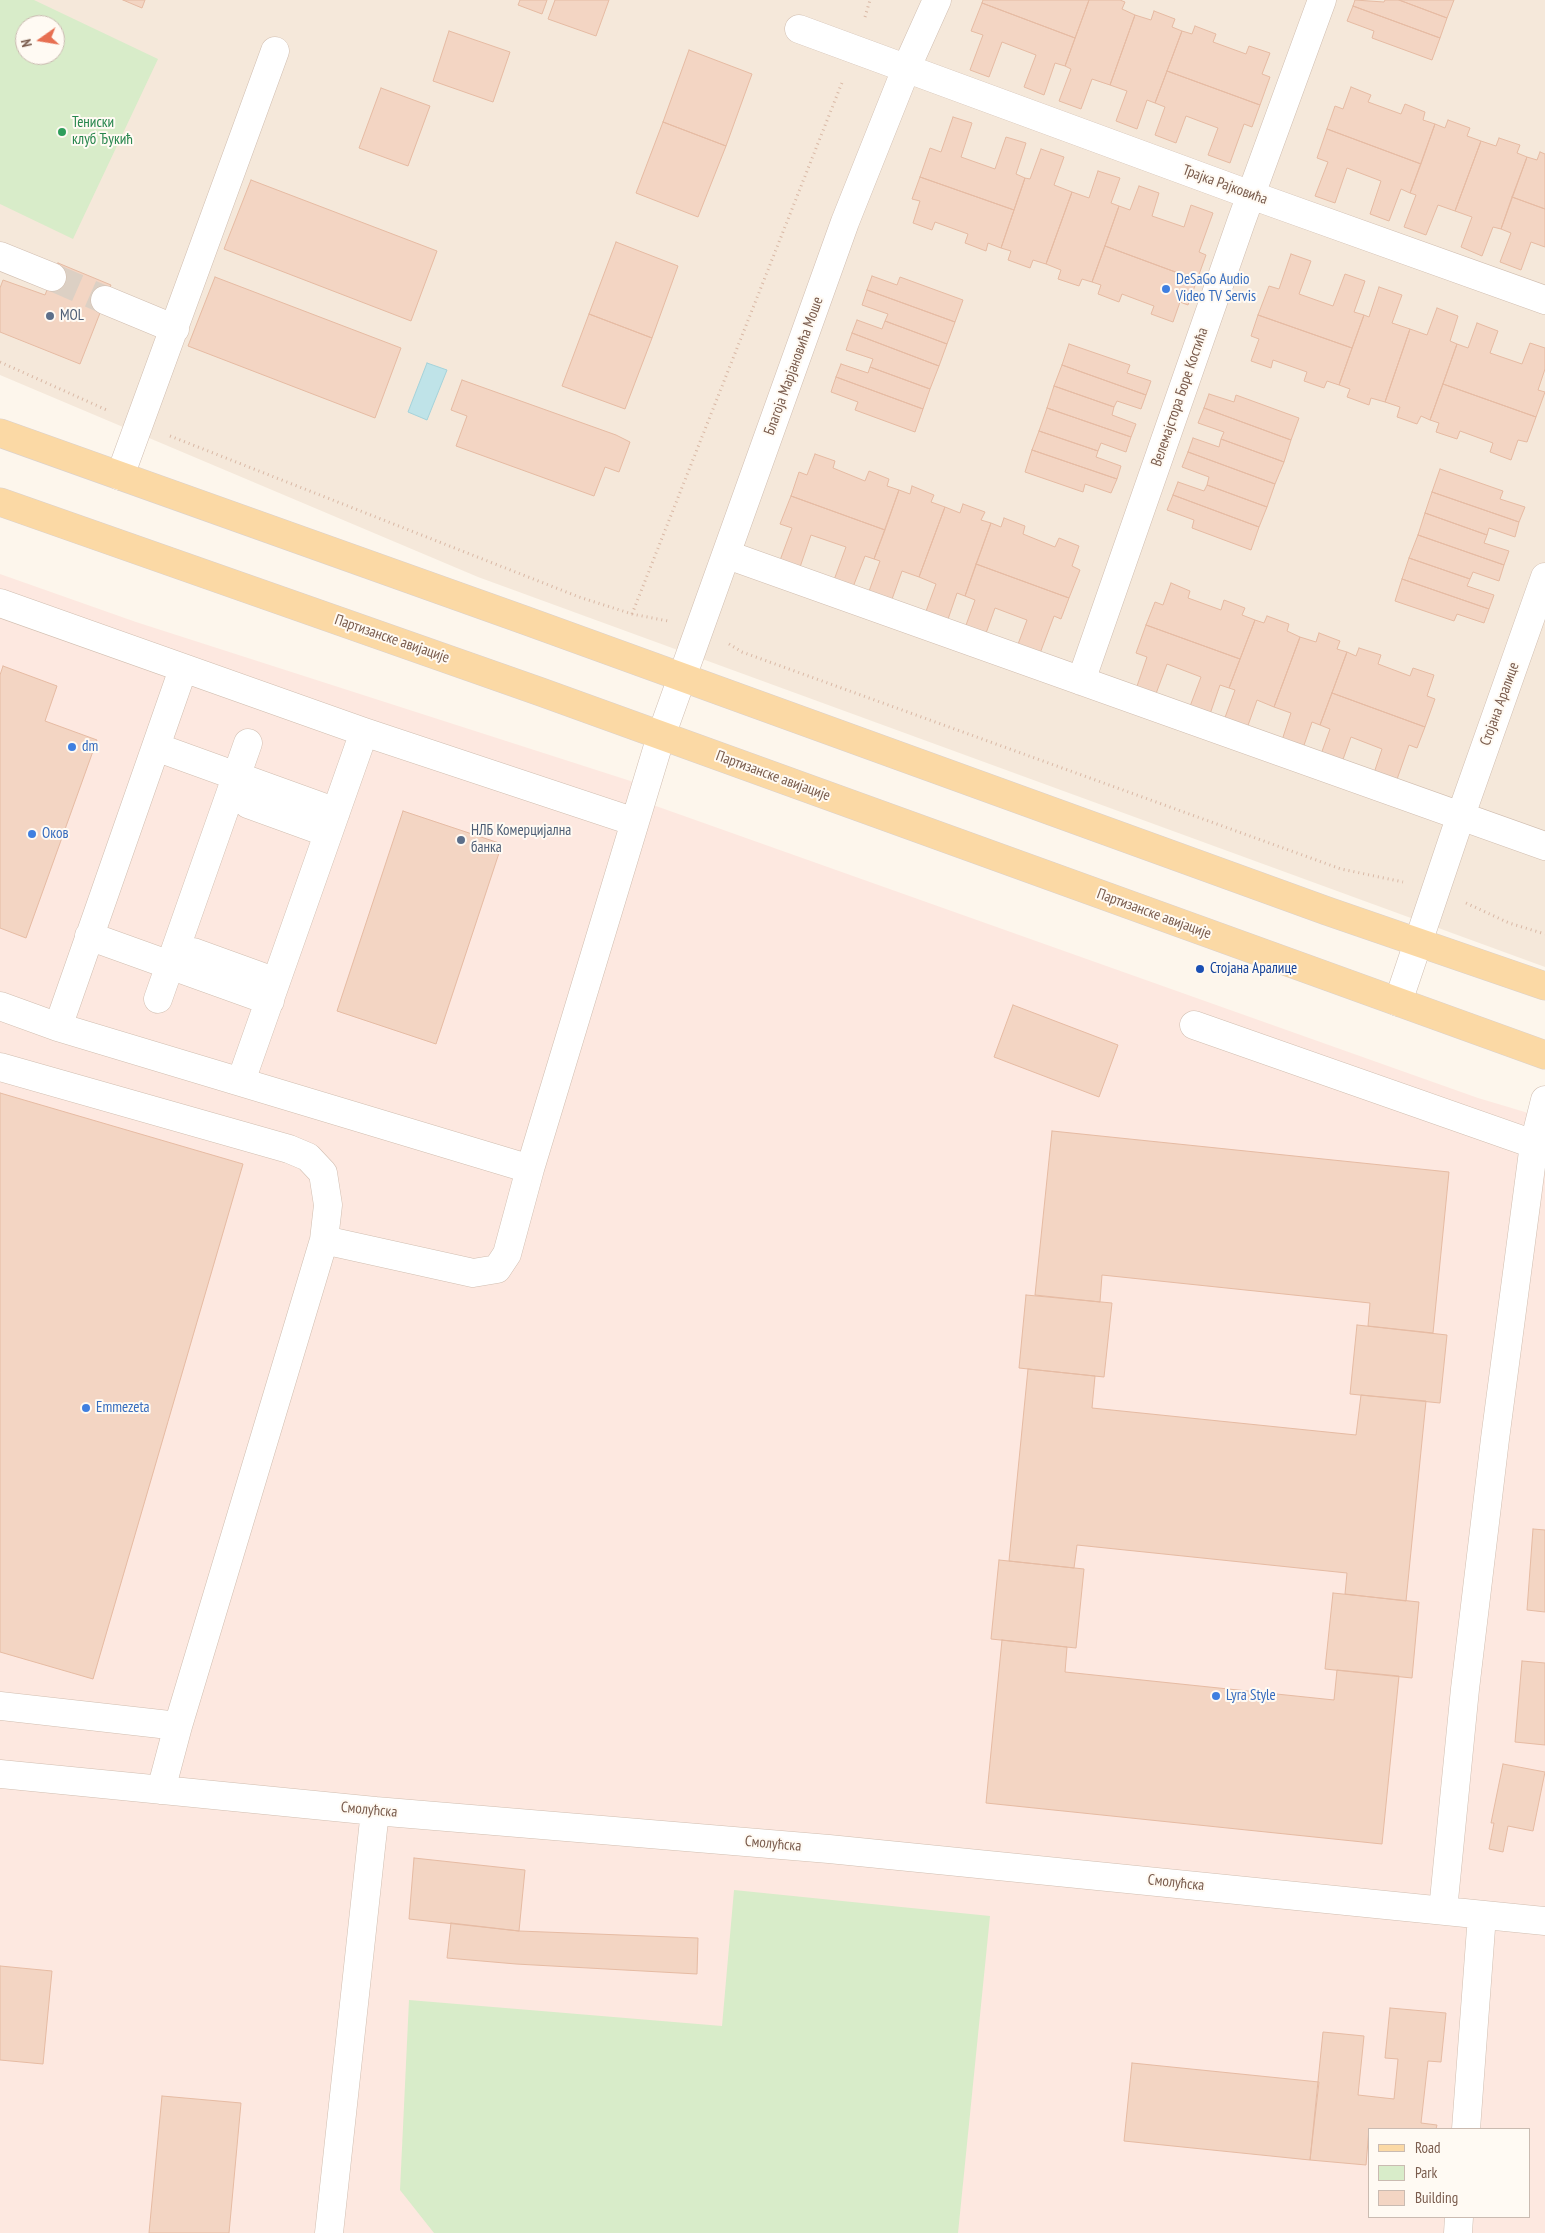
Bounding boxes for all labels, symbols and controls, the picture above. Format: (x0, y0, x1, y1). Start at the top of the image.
north arrow (15, 15, 65, 65)
text: N (17, 37, 36, 49)
place label: Тениски клуб Ђукић (72, 114, 133, 149)
marker: Тениски клуб Ђукић (56, 126, 68, 138)
street label: Трајка Рајковића (1180, 161, 1270, 209)
place label: DeSaGo Audio Video TV Servis (1176, 271, 1256, 306)
marker: DeSaGo Audio Video TV Servis (1160, 283, 1172, 295)
street label: Благоја Марјановића Моше (761, 294, 827, 438)
place label: MOL (60, 307, 84, 325)
marker: MOL (44, 310, 56, 322)
street label: Велемајстора Боре Костића (1148, 325, 1212, 469)
street label: Партизанске авијације (332, 611, 452, 667)
street label: Стојана Аралице (1477, 660, 1523, 748)
place label: dm (82, 738, 98, 756)
marker: dm (66, 741, 78, 753)
street label: Партизанске авијације (713, 747, 833, 805)
place label: НЛБ Комерцијална банка (471, 822, 571, 857)
place label: Оков (42, 825, 68, 843)
marker: Оков (26, 828, 38, 840)
marker: НЛБ Комерцијална банка (455, 834, 467, 846)
street label: Партизанске авијације (1094, 885, 1214, 943)
place label: Стојана Аралице (1210, 960, 1297, 978)
marker: Стојана Аралице (1194, 963, 1206, 975)
place label: Emmezeta (96, 1399, 150, 1417)
marker: Emmezeta (80, 1402, 92, 1414)
place label: Lyra Style (1226, 1687, 1276, 1705)
marker: Lyra Style (1210, 1690, 1222, 1702)
street label: Смолућска (340, 1799, 398, 1821)
street label: Смолућска (744, 1833, 802, 1855)
street label: Смолућска (1147, 1871, 1205, 1895)
legend (1368, 2128, 1530, 2218)
text: Road (1415, 2138, 1441, 2157)
text: Park (1415, 2163, 1437, 2182)
text: Building (1415, 2188, 1458, 2207)

